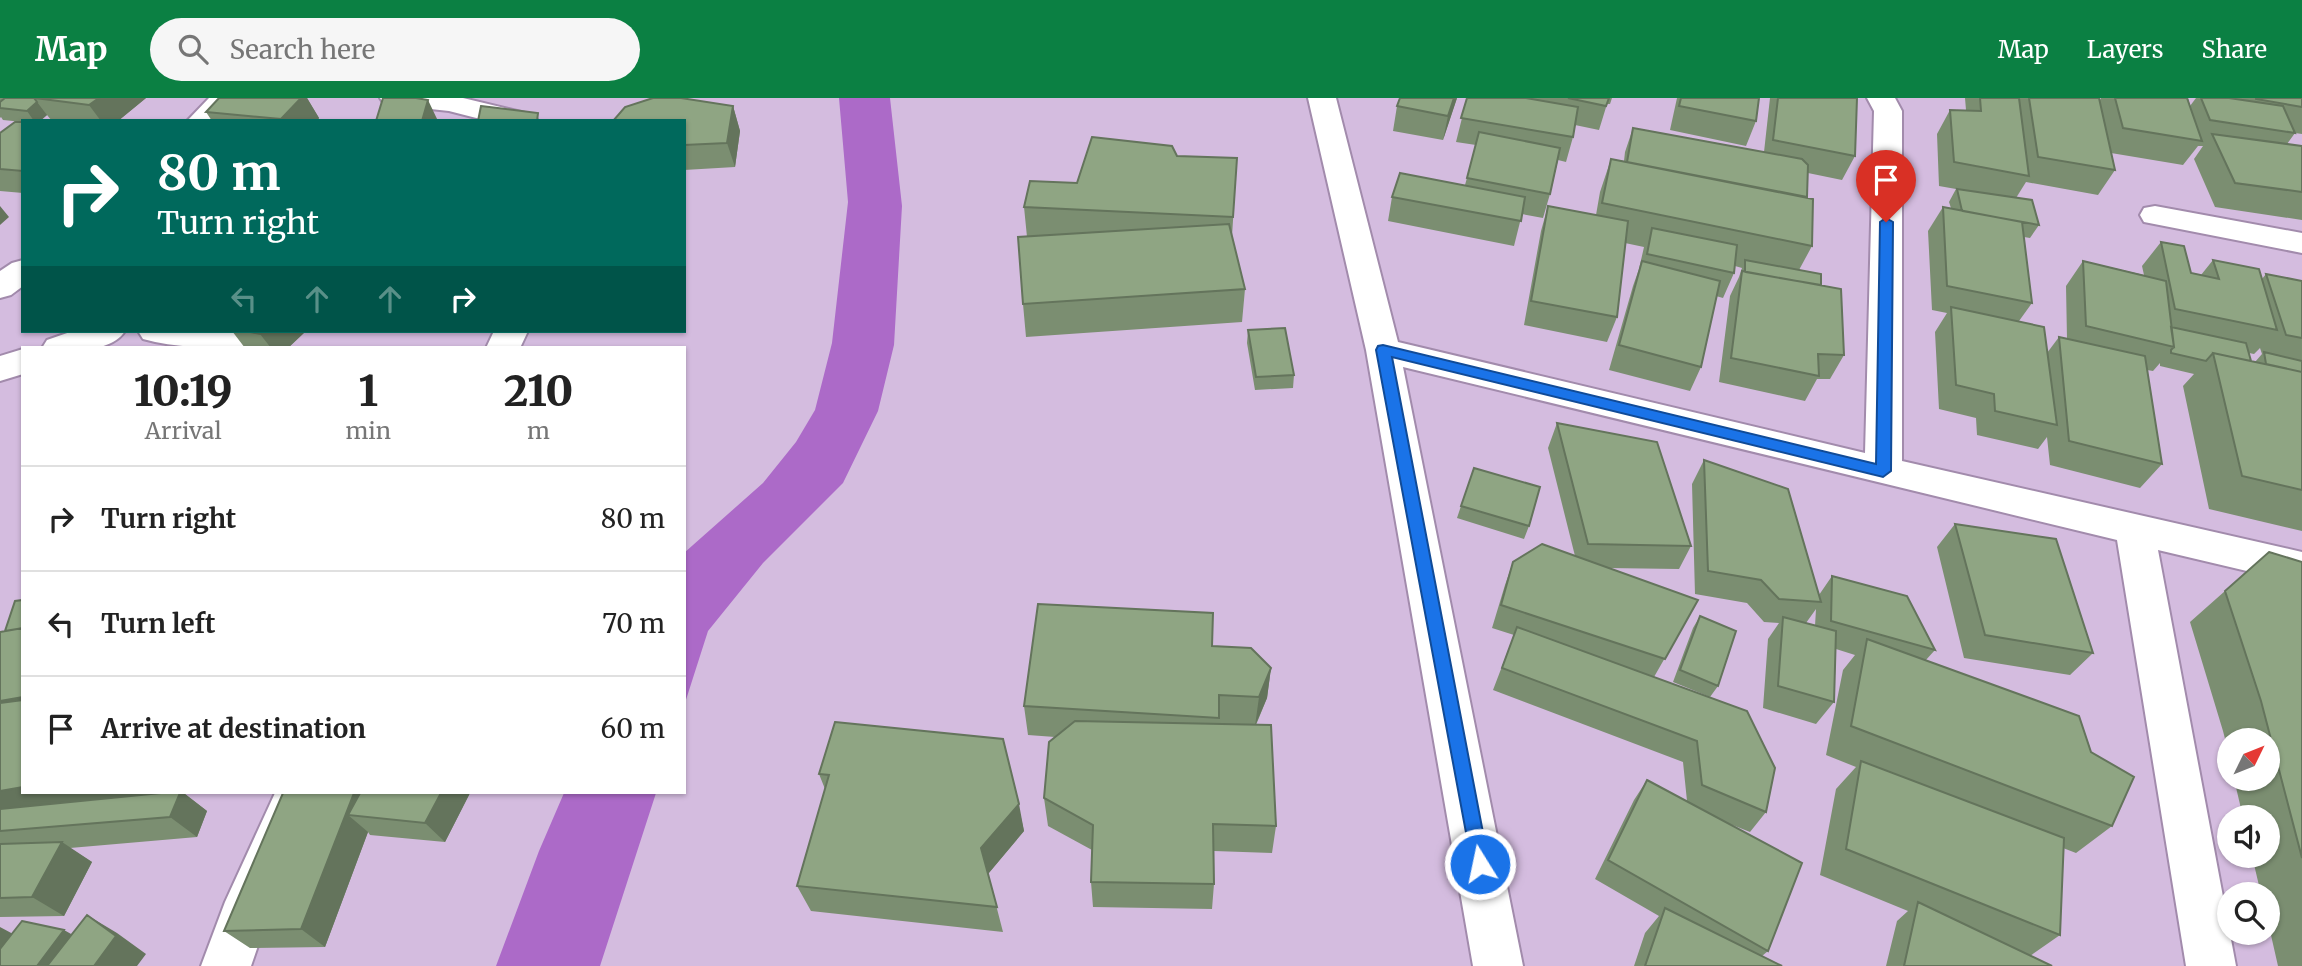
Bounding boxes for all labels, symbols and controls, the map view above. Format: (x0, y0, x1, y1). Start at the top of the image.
search box (150, 18, 640, 81)
text: Map (35, 29, 108, 70)
icon: search (174, 30, 212, 68)
text: Search here (230, 33, 375, 66)
text: Map (1998, 34, 2049, 65)
text: Layers (2087, 34, 2163, 65)
text: Share (2201, 34, 2267, 65)
text: 80 m (157, 142, 280, 203)
icon: right (42, 147, 133, 238)
pin (1856, 150, 1916, 222)
icon: arrive (1867, 161, 1905, 199)
text: Turn right (157, 203, 319, 243)
icon: left (225, 280, 263, 318)
icon: ahead (298, 280, 336, 318)
icon: ahead (371, 280, 409, 318)
icon: right (444, 280, 482, 318)
text: 10:19 (134, 365, 233, 417)
text: 1 (358, 365, 378, 417)
text: 210 (504, 365, 573, 417)
text: Arrival (145, 416, 222, 445)
text: min (345, 416, 391, 445)
text: m (527, 416, 550, 445)
icon: right (42, 500, 80, 538)
text: Turn right (101, 502, 236, 535)
text: 80 m (601, 502, 665, 535)
icon: left (42, 605, 80, 643)
text: Turn left (101, 607, 215, 640)
text: 70 m (602, 607, 665, 640)
icon: arrive (42, 710, 80, 748)
text: Arrive at destination (101, 712, 366, 745)
text: 60 m (601, 712, 665, 745)
north arrow (2217, 728, 2280, 791)
map controls (2217, 728, 2280, 945)
button: sound (2217, 805, 2280, 868)
position arrow (1443, 827, 1517, 901)
button: search (2217, 882, 2280, 945)

